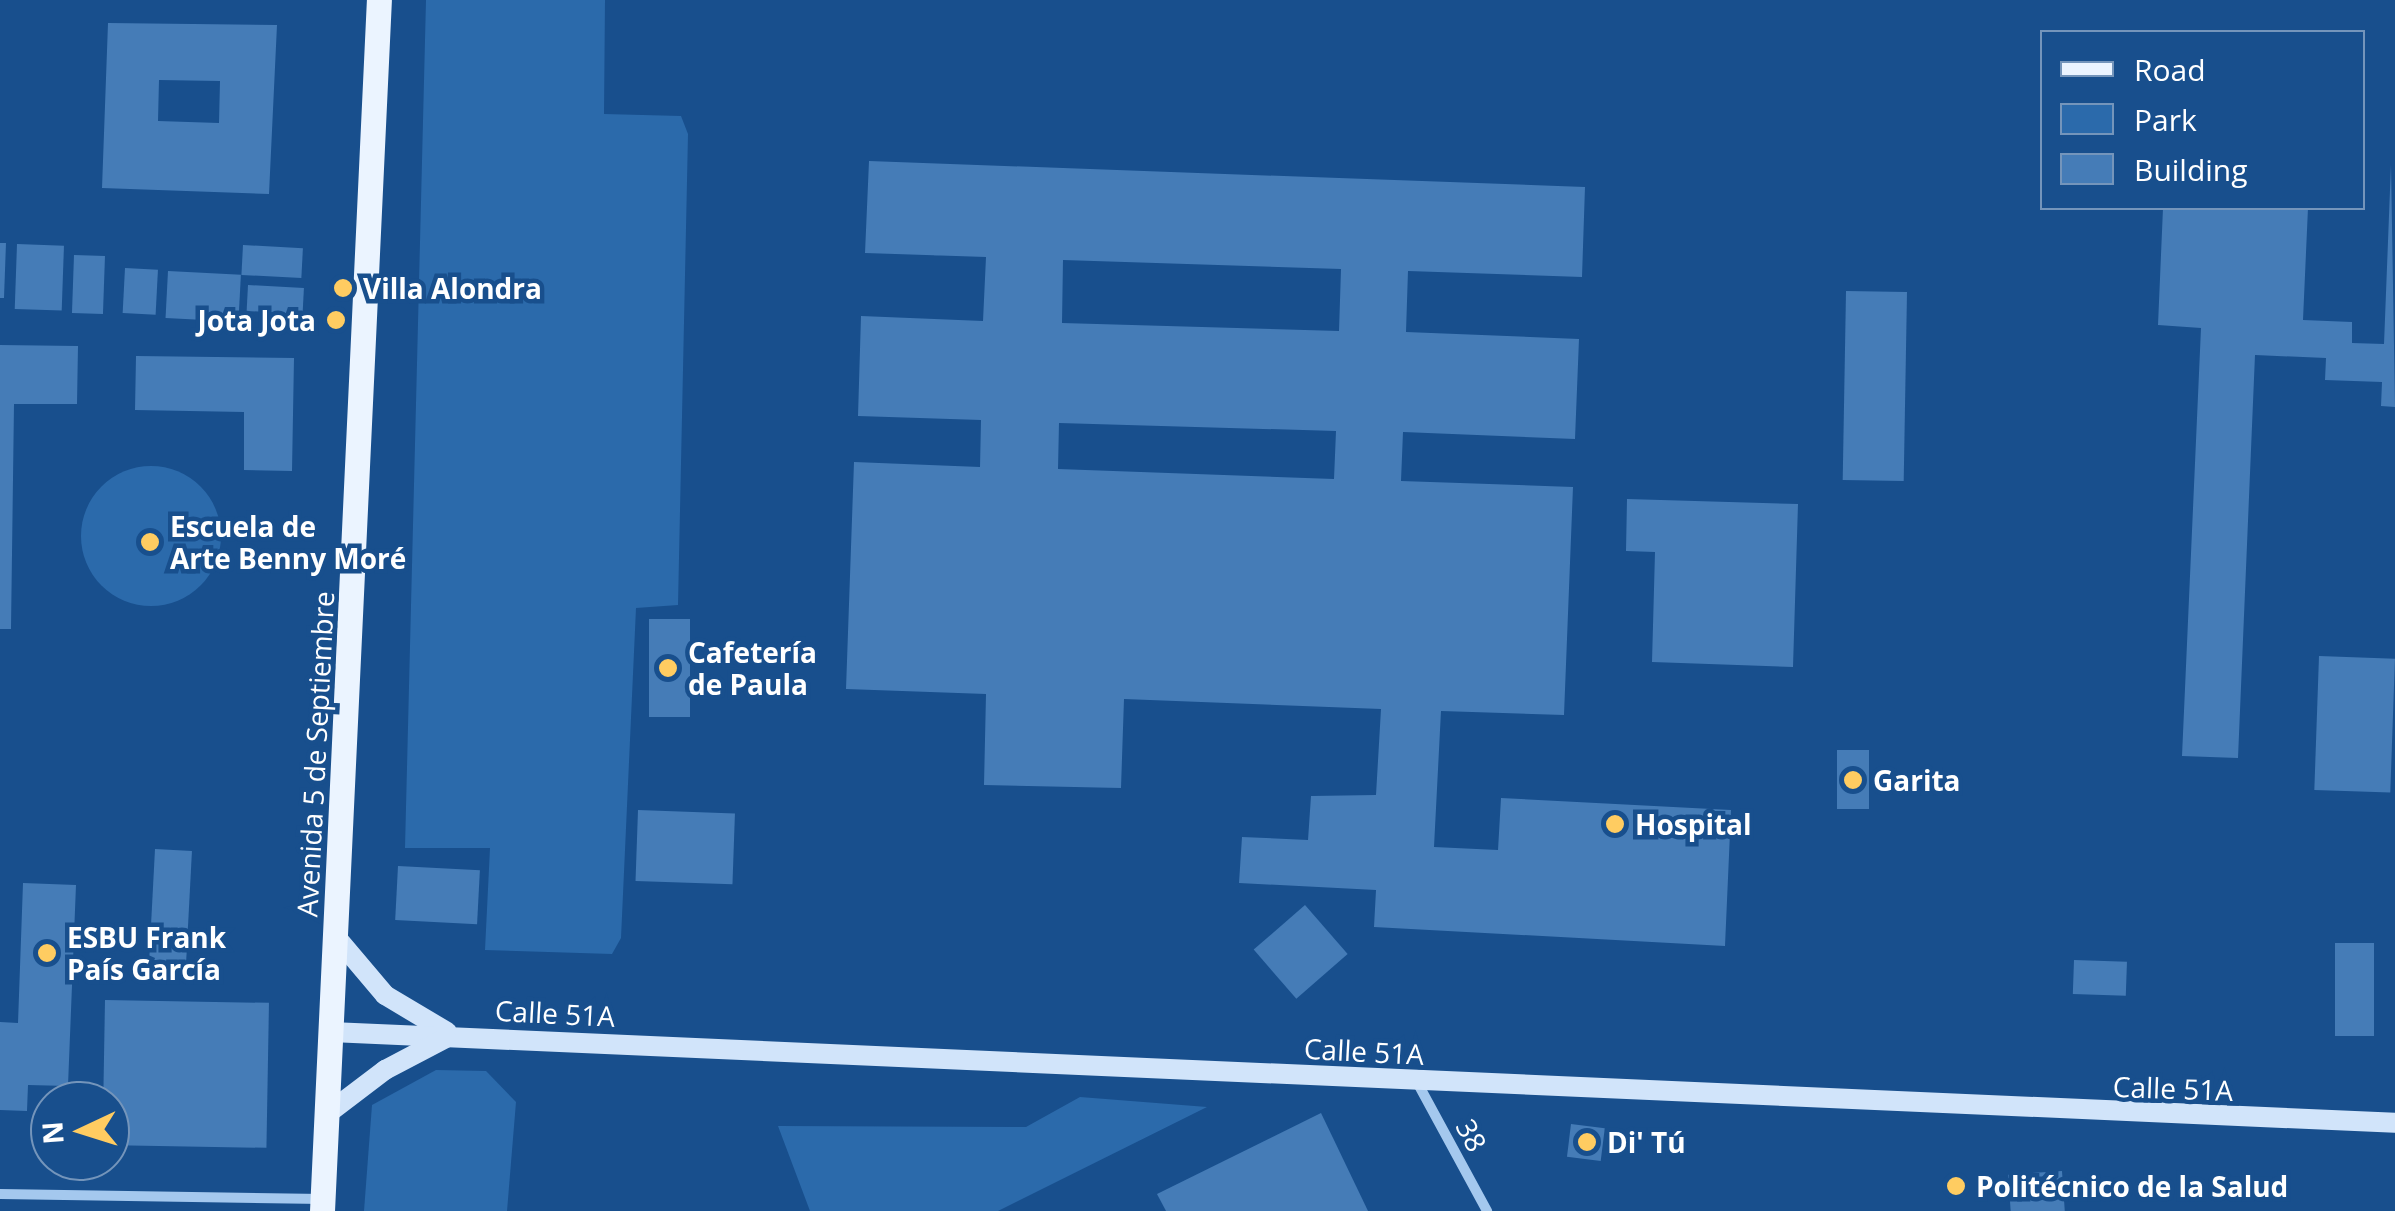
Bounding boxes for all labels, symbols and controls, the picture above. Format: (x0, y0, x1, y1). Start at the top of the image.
legend (2040, 30, 2365, 210)
text: Road (2134, 49, 2206, 90)
text: Park (2134, 99, 2197, 140)
text: Building (2134, 149, 2248, 190)
place label: Villa Alondra (363, 271, 542, 305)
marker: Villa Alondra (332, 277, 354, 299)
place label: Jota Jota (197, 303, 316, 337)
marker: Jota Jota (325, 309, 347, 331)
place label: Escuela de Arte Benny Moré (170, 509, 406, 575)
marker: Escuela de Arte Benny Moré (139, 531, 161, 553)
street label: Avenida 5 de Septiembre (290, 590, 340, 918)
place label: Cafetería de Paula (688, 635, 817, 701)
marker: Cafetería de Paula (657, 657, 679, 679)
place label: Garita (1873, 763, 1961, 797)
marker: Garita (1842, 769, 1864, 791)
place label: Hospital (1635, 807, 1752, 841)
marker: Hospital (1604, 813, 1626, 835)
place label: ESBU Frank País García (67, 920, 226, 986)
marker: ESBU Frank País García (36, 942, 58, 964)
street label: Calle 51A (494, 993, 616, 1033)
street label: Calle 51A (1303, 1031, 1425, 1071)
street label: Calle 51A (2112, 1069, 2234, 1107)
north arrow (30, 1081, 130, 1181)
street label: 38 (1450, 1113, 1494, 1157)
text: N (32, 1120, 72, 1146)
place label: Di' Tú (1607, 1125, 1686, 1159)
marker: Di' Tú (1576, 1131, 1598, 1153)
place label: Politécnico de la Salud (1976, 1169, 2288, 1203)
marker: Politécnico de la Salud (1945, 1175, 1967, 1197)

